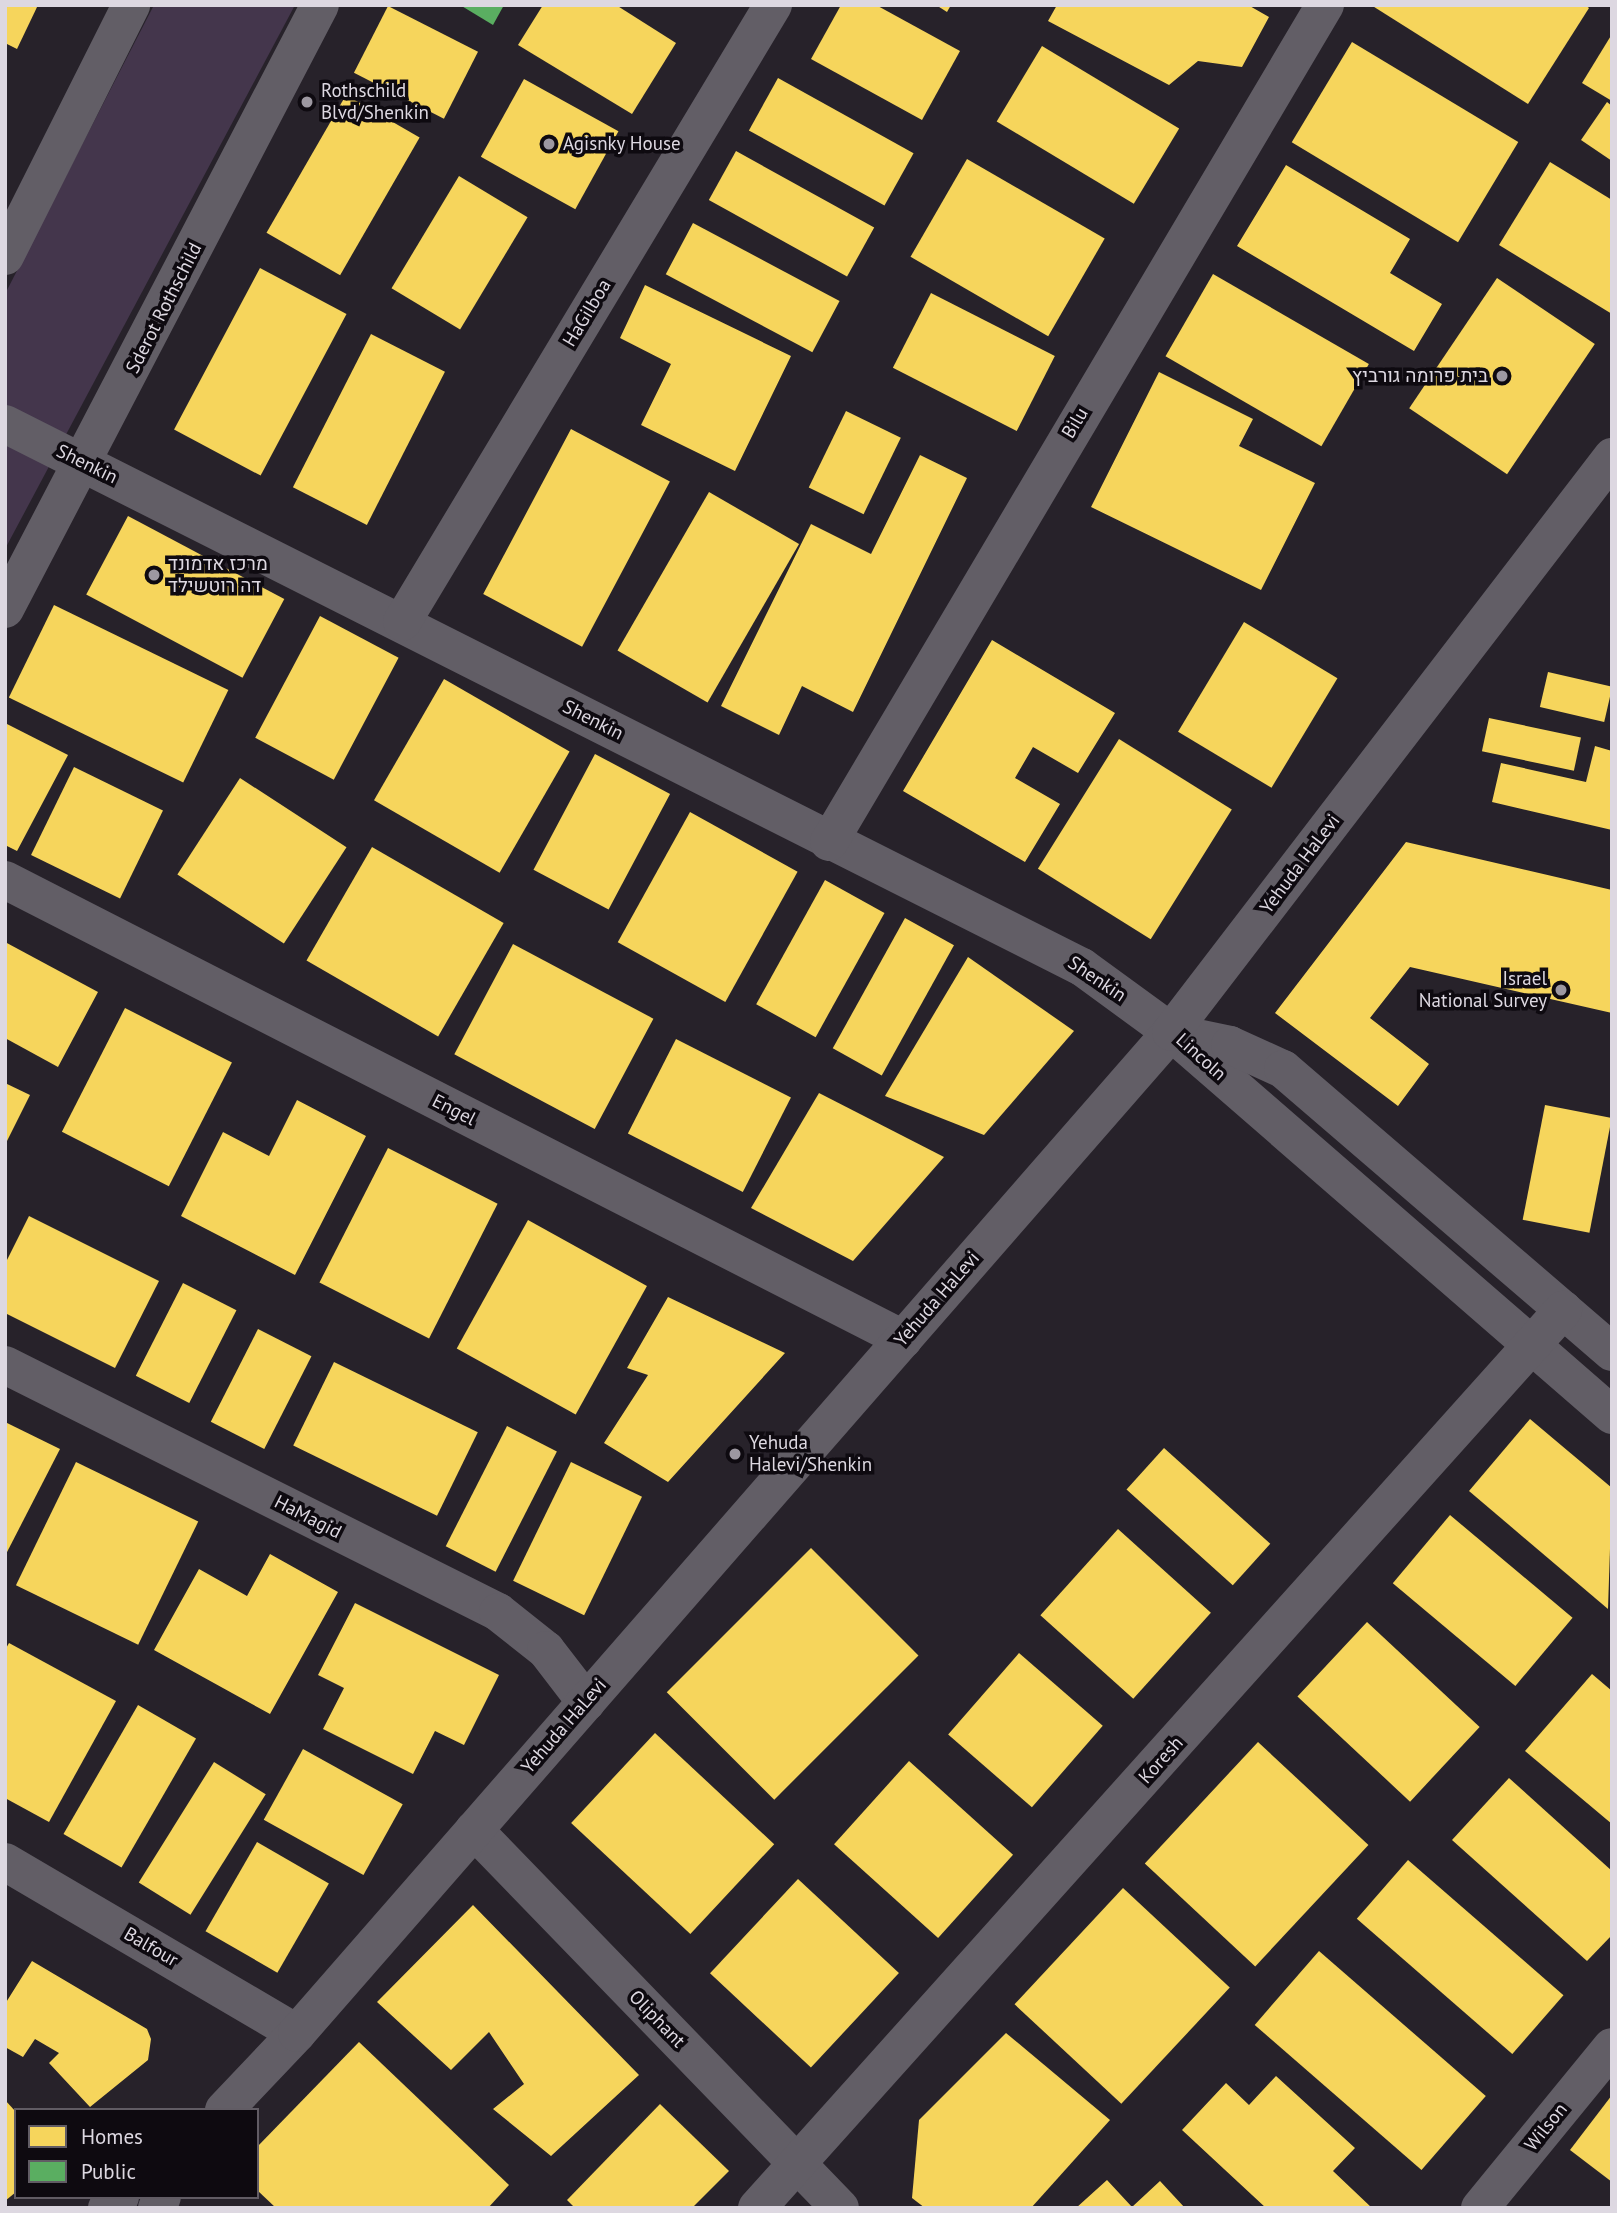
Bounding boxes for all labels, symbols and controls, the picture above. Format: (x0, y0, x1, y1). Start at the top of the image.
place label: Rothschild Blvd/Shenkin (321, 80, 429, 124)
marker: Rothschild Blvd/Shenkin (299, 94, 315, 110)
place label: Agisnky House (563, 133, 681, 155)
marker: Agisnky House (541, 136, 557, 152)
street label: Sderot Rothschild (121, 239, 207, 377)
street label: HaGilboa (558, 275, 616, 351)
place label: בית פרומה גורביץ (1352, 365, 1488, 387)
marker: בית פרומה גורביץ (1494, 368, 1510, 384)
street label: Bilu (1057, 403, 1093, 443)
street label: Shenkin (53, 439, 121, 489)
place label: מרכז אדמונד דה רוטשילד (168, 553, 268, 597)
marker: מרכז אדמונד דה רוטשילד (146, 567, 162, 583)
street label: Shenkin (559, 695, 627, 745)
street label: Yehuda HaLevi (1255, 810, 1345, 918)
street label: Shenkin (1064, 951, 1130, 1007)
place label: Israel National Survey (1419, 968, 1547, 1012)
marker: Israel National Survey (1553, 982, 1569, 998)
street label: Lincoln (1171, 1029, 1231, 1085)
street label: Engel (428, 1089, 480, 1131)
street label: Yehuda HaLevi (890, 1247, 984, 1351)
place label: Yehuda Halevi/Shenkin (749, 1432, 872, 1476)
marker: Yehuda Halevi/Shenkin (727, 1446, 743, 1462)
street label: HaMagid (271, 1490, 345, 1544)
street label: Yehuda HaLevi (517, 1674, 611, 1778)
street label: Koresh (1134, 1732, 1188, 1788)
street label: Balfour (120, 1922, 182, 1972)
street label: Oliphant (624, 1986, 690, 2052)
street label: Wilson (1520, 2098, 1572, 2156)
legend (14, 2108, 259, 2199)
text: Homes (81, 2123, 143, 2150)
text: Public (81, 2158, 136, 2185)

